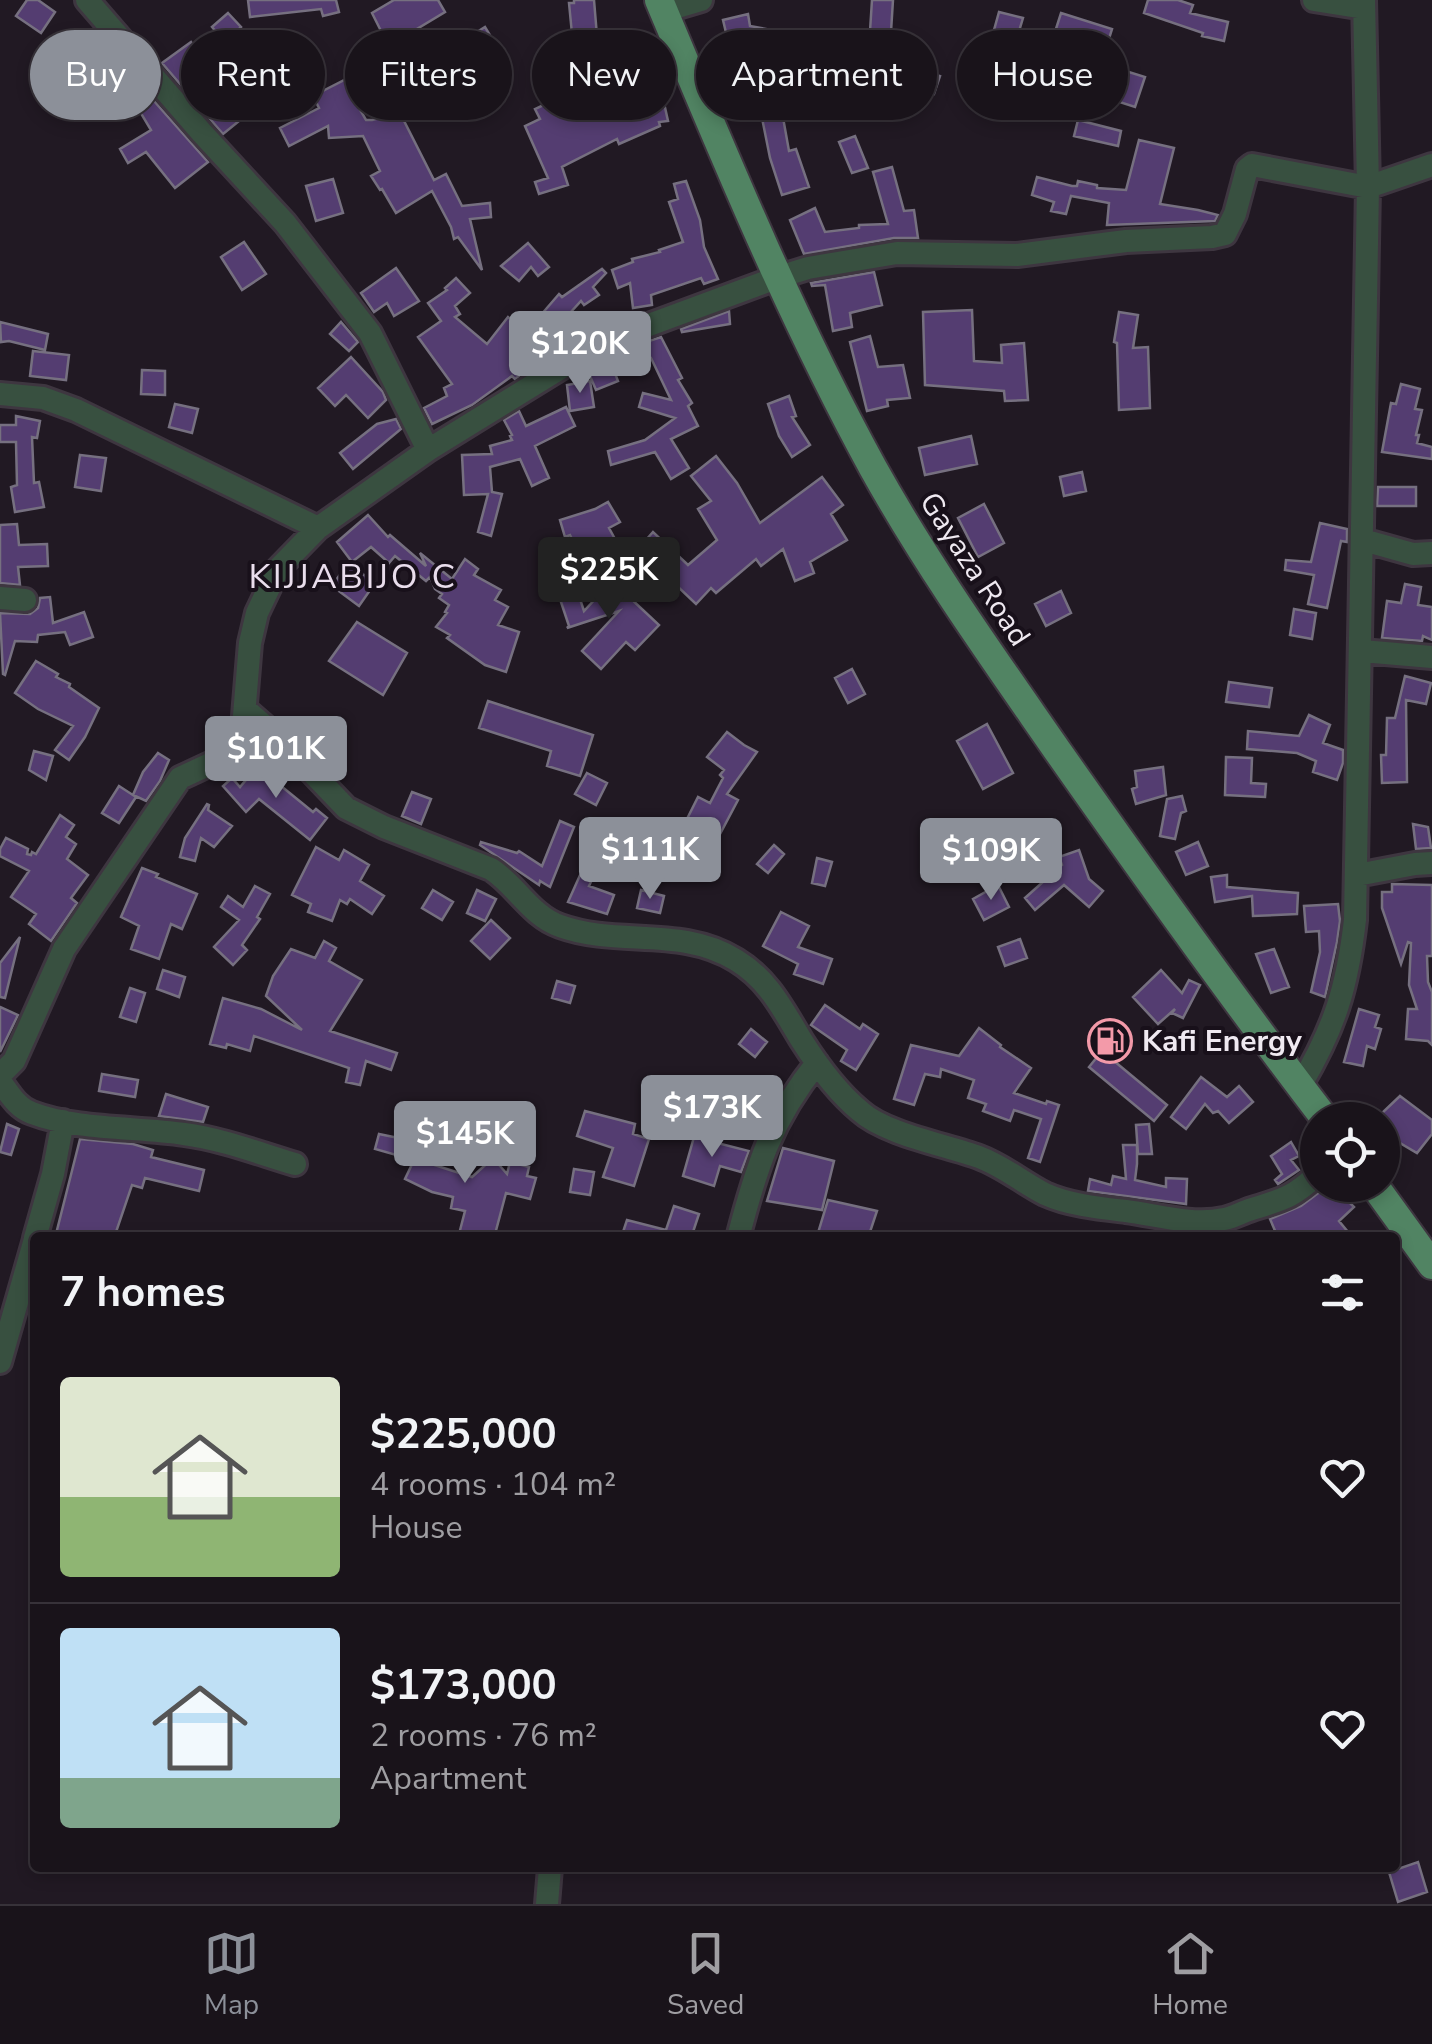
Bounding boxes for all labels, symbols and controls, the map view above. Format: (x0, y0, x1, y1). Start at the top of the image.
chip: Buy (30, 30, 161, 120)
chip: Rent (181, 30, 325, 120)
chip: Filters (345, 30, 512, 120)
chip: New (532, 30, 676, 120)
chip: Apartment (696, 30, 937, 120)
chip: House (957, 30, 1128, 120)
pin: $120K (510, 311, 650, 396)
text: $120K (531, 322, 629, 365)
street label: Gayaza Road (910, 484, 1040, 654)
pin: $225K (539, 537, 679, 622)
text: $225K (560, 548, 658, 591)
district label: KIJJABIJO C (248, 553, 458, 600)
pin: $101K (206, 716, 346, 801)
text: $101K (227, 727, 325, 770)
pin: $111K (580, 817, 720, 902)
pin: $109K (921, 818, 1061, 903)
text: $111K (601, 828, 699, 871)
text: $109K (942, 829, 1040, 872)
fuel station icon: Kafi Energy (1087, 1018, 1133, 1064)
place label: Kafi Energy (1142, 1021, 1302, 1062)
pin: $173K (642, 1075, 782, 1160)
text: $173K (663, 1086, 761, 1129)
pin: $145K (395, 1101, 535, 1186)
map controls (1300, 1102, 1400, 1202)
button: locate (1300, 1102, 1400, 1202)
text: $145K (416, 1112, 514, 1155)
text: 7 homes (60, 1264, 225, 1321)
icon: filters (1315, 1265, 1370, 1320)
text: $225,000 (370, 1406, 557, 1463)
icon: home (140, 1417, 260, 1537)
icon: heart (1315, 1450, 1370, 1505)
text: 4 rooms · 104 m² (370, 1463, 616, 1506)
text: House (370, 1506, 463, 1549)
text: $173,000 (370, 1657, 557, 1714)
icon: home (140, 1668, 260, 1788)
icon: heart (1315, 1701, 1370, 1756)
text: 2 rooms · 76 m² (370, 1714, 597, 1757)
text: Apartment (370, 1757, 526, 1800)
tab: Map (204, 1926, 259, 2024)
tab: Saved (667, 1926, 744, 2024)
tab: Home (1152, 1926, 1228, 2024)

